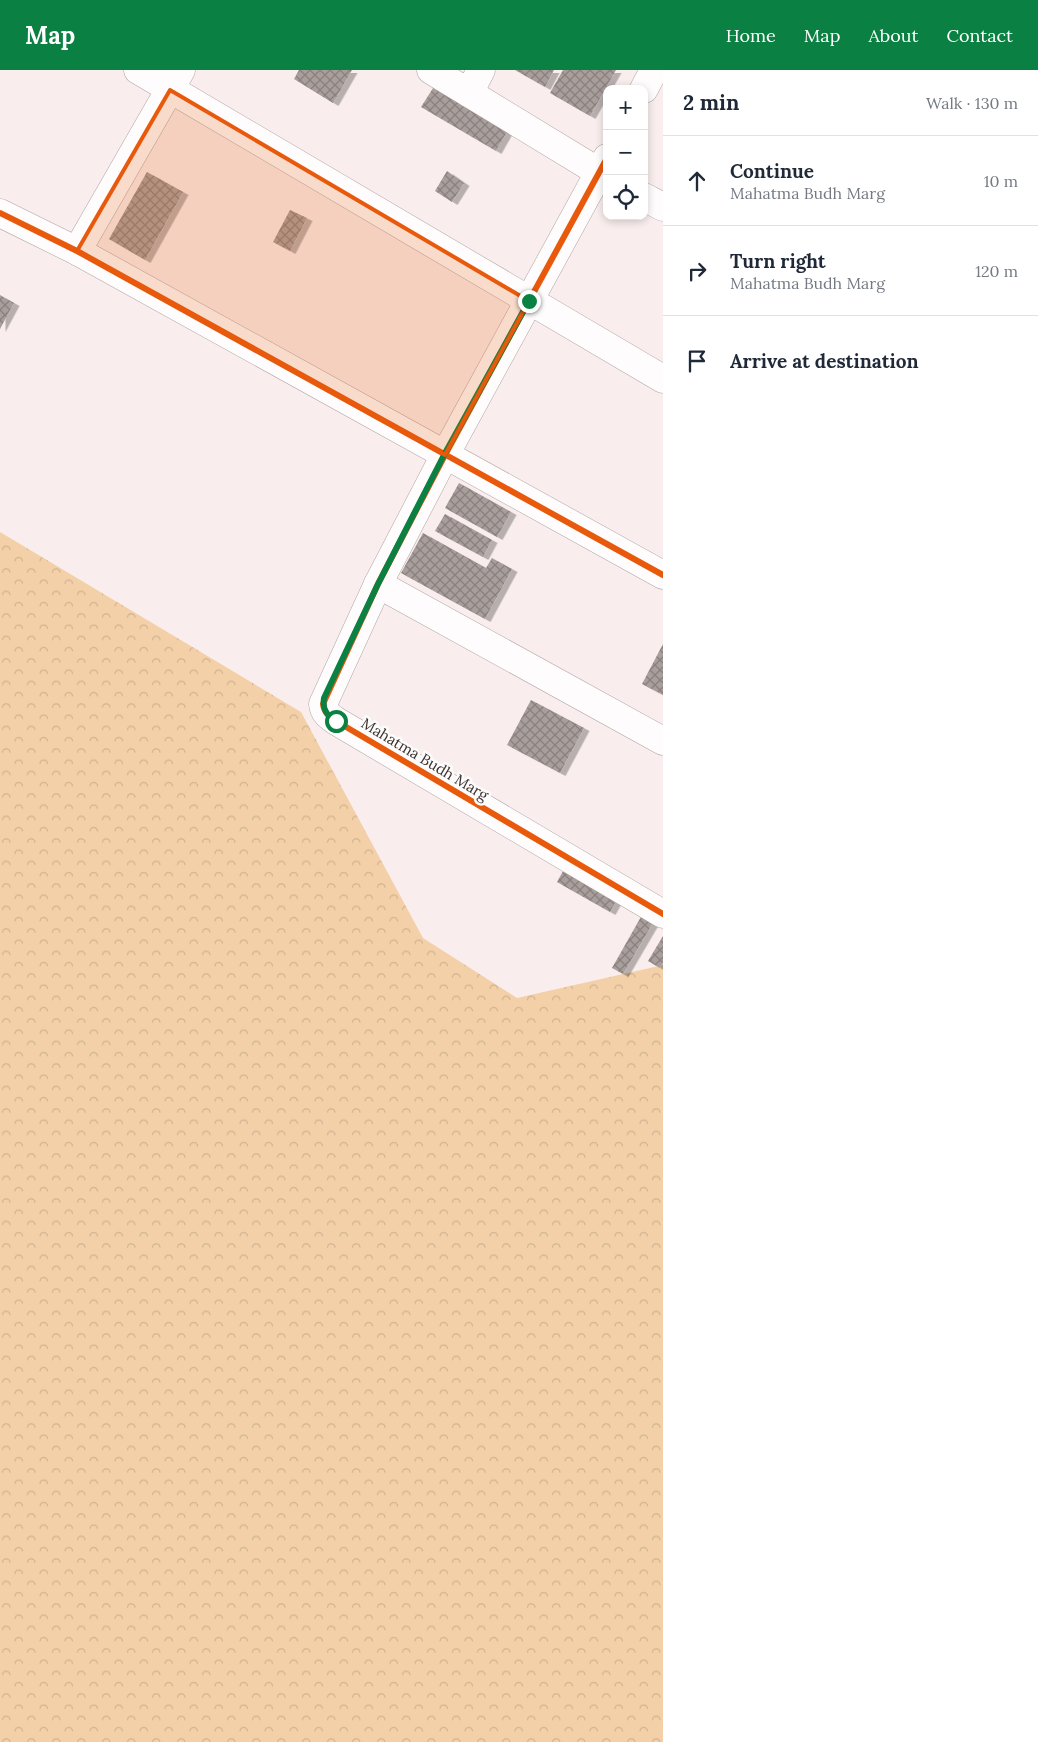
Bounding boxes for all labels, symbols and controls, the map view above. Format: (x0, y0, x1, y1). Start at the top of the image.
text: Map (25, 20, 75, 51)
text: Home (726, 24, 776, 47)
text: Map (804, 24, 840, 47)
text: About (868, 24, 918, 47)
text: Contact (946, 24, 1013, 47)
map controls (603, 85, 648, 220)
button: + (603, 85, 648, 130)
text: 2 min (683, 89, 739, 116)
text: Walk · 130 m (926, 93, 1018, 113)
button: − (603, 130, 648, 175)
text: Continue (730, 159, 814, 183)
icon: ahead (683, 167, 711, 195)
text: 10 m (984, 171, 1018, 191)
button: locate (603, 175, 648, 220)
text: Mahatma Budh Marg (730, 183, 885, 203)
text: Turn right (730, 249, 826, 273)
icon: right (683, 257, 711, 285)
text: 120 m (975, 261, 1018, 281)
text: Mahatma Budh Marg (730, 273, 885, 293)
route end (518, 290, 541, 313)
icon: arrive (683, 347, 711, 375)
text: Arrive at destination (730, 349, 919, 373)
route start (325, 710, 348, 733)
street label: Mahatma Budh Marg (358, 713, 493, 805)

